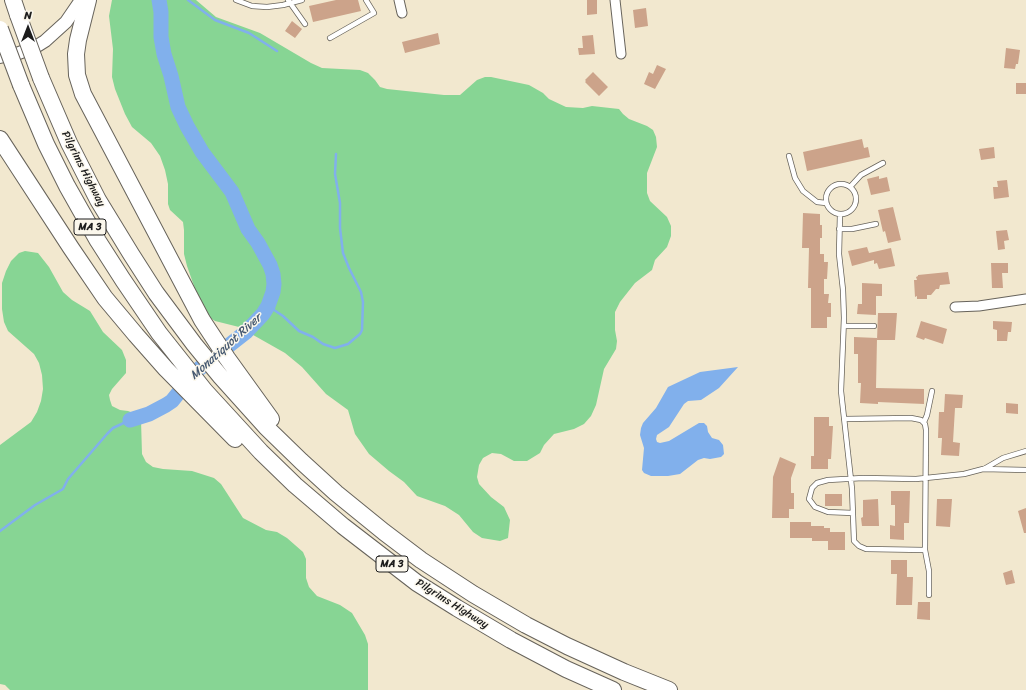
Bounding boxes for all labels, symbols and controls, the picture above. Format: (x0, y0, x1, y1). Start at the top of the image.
text: N (24, 6, 32, 25)
north arrow (8, 8, 48, 48)
street label: Pilgrims Highway (58, 129, 108, 209)
road number: MA 3 (74, 219, 106, 235)
water label: Monatiquot River (187, 311, 265, 383)
road number: MA 3 (376, 556, 408, 572)
street label: Pilgrims Highway (413, 576, 491, 632)

